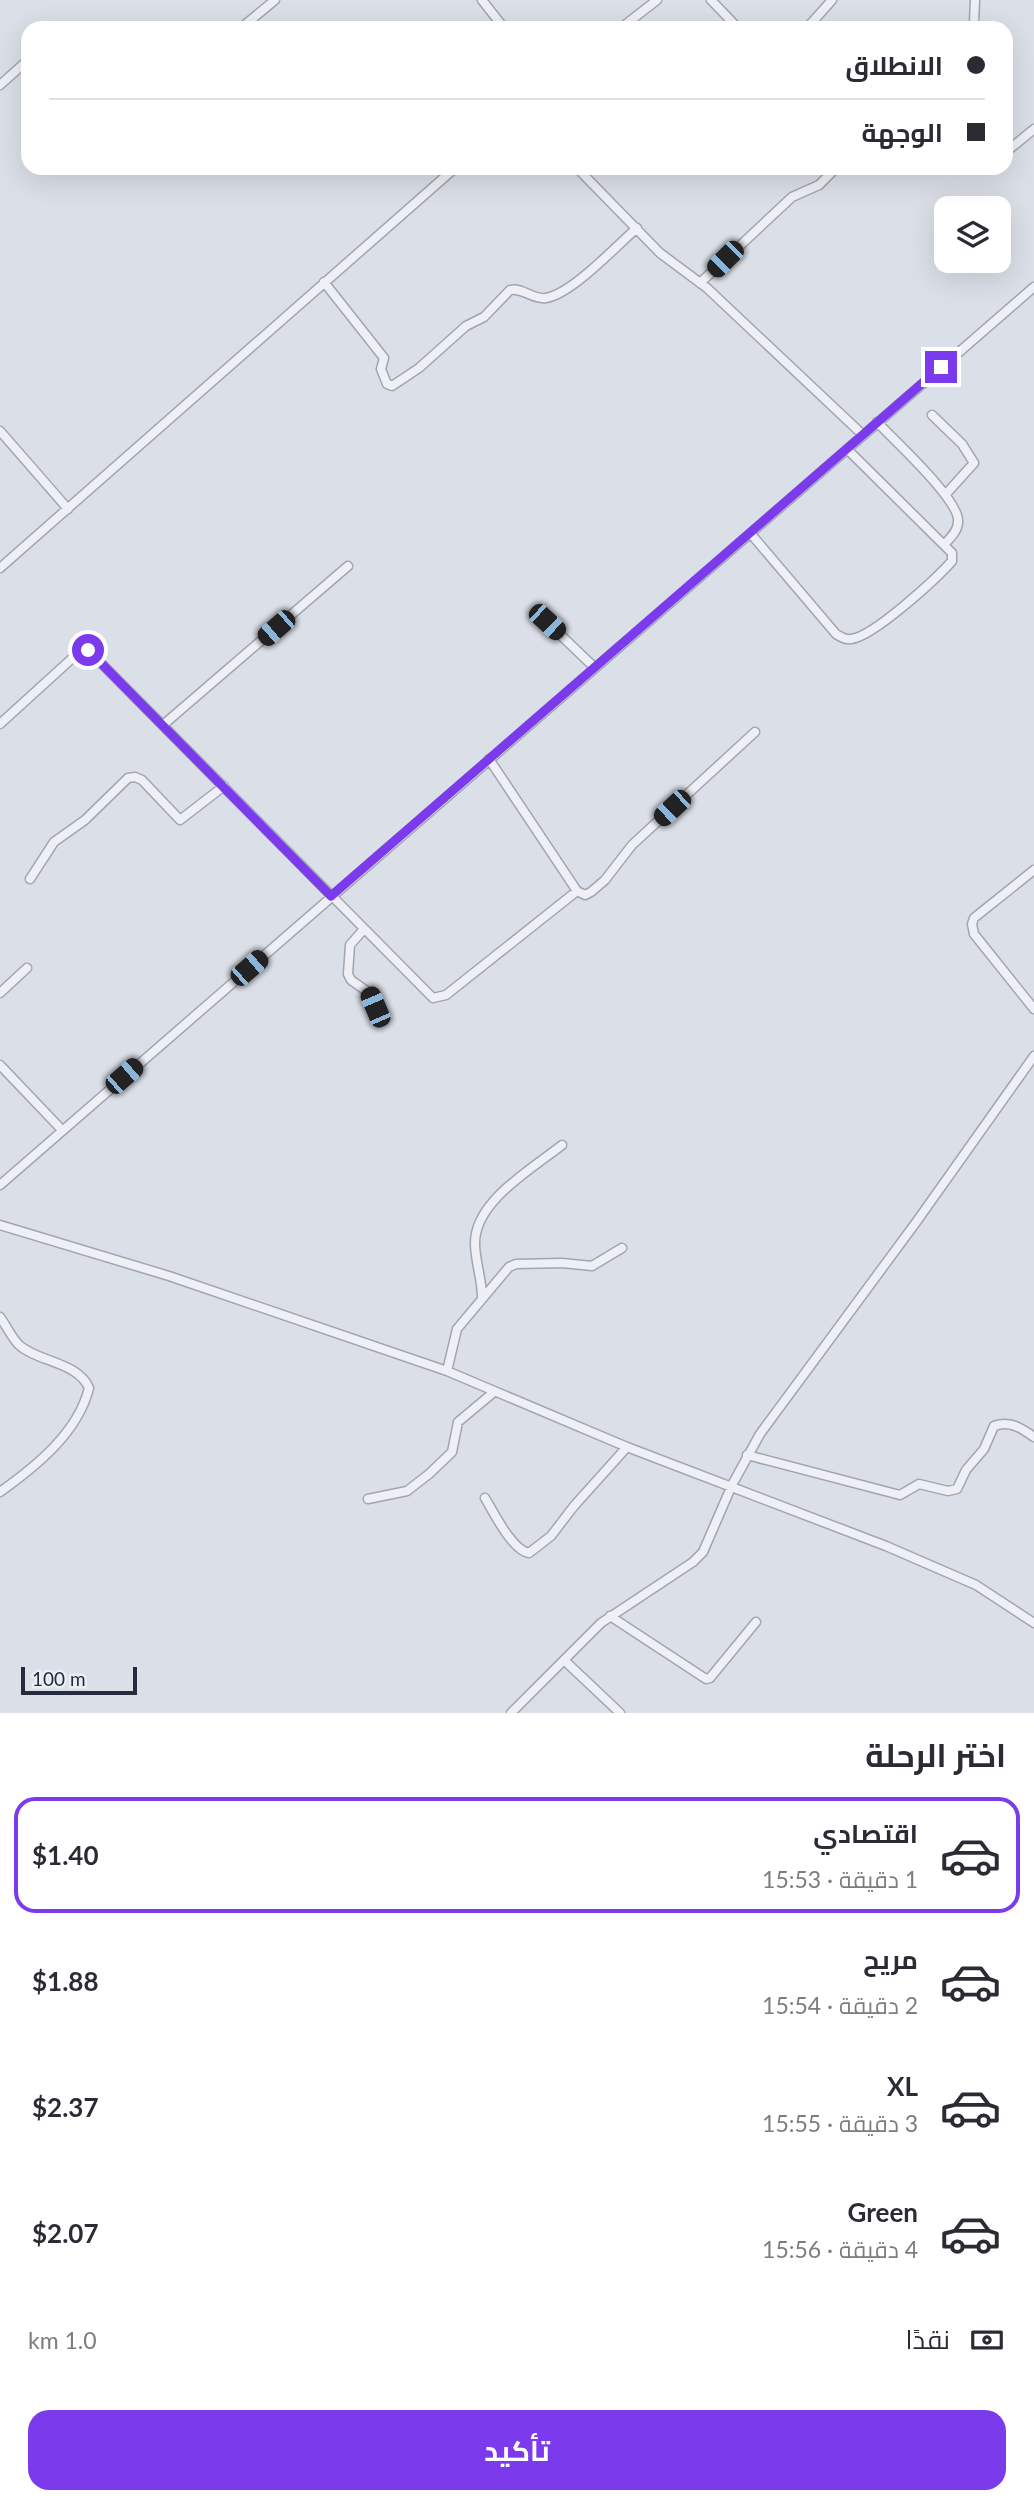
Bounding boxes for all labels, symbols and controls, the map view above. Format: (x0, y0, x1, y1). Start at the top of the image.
text: الانطلاق (845, 49, 943, 81)
text: الوجهة (862, 116, 943, 148)
map controls (934, 196, 1011, 273)
button: layers (934, 196, 1011, 273)
car (703, 237, 748, 281)
route end (925, 351, 957, 383)
car (525, 600, 570, 644)
car (254, 606, 299, 650)
route start (72, 634, 104, 666)
car (650, 786, 695, 830)
car (227, 946, 272, 990)
car (358, 984, 393, 1030)
car (102, 1054, 147, 1098)
scale bar (21, 1664, 136, 1696)
text: 100 m (32, 1667, 86, 1690)
text: اختر الرحلة (865, 1735, 1006, 1774)
text: اقتصادي (813, 1817, 918, 1849)
icon: car (939, 1824, 1002, 1887)
text: $1.40 (32, 1839, 99, 1871)
text: 1 دقيقة · 15:53 (762, 1865, 918, 1893)
text: مريح (863, 1943, 918, 1975)
icon: car (939, 1950, 1002, 2013)
text: $1.88 (32, 1965, 99, 1997)
text: 2 دقيقة · 15:54 (762, 1991, 918, 2019)
text: XL (887, 2070, 918, 2102)
icon: car (939, 2076, 1002, 2139)
text: $2.37 (32, 2091, 99, 2123)
text: 3 دقيقة · 15:55 (762, 2109, 918, 2137)
text: Green (848, 2196, 918, 2228)
icon: car (939, 2202, 1002, 2265)
text: $2.07 (32, 2217, 99, 2249)
text: 4 دقيقة · 15:56 (762, 2235, 918, 2263)
icon: cash (968, 2321, 1006, 2359)
text: نقدًا (906, 2323, 950, 2355)
text: 1.0 km (28, 2326, 97, 2354)
button: تأكيد (28, 2410, 1006, 2490)

